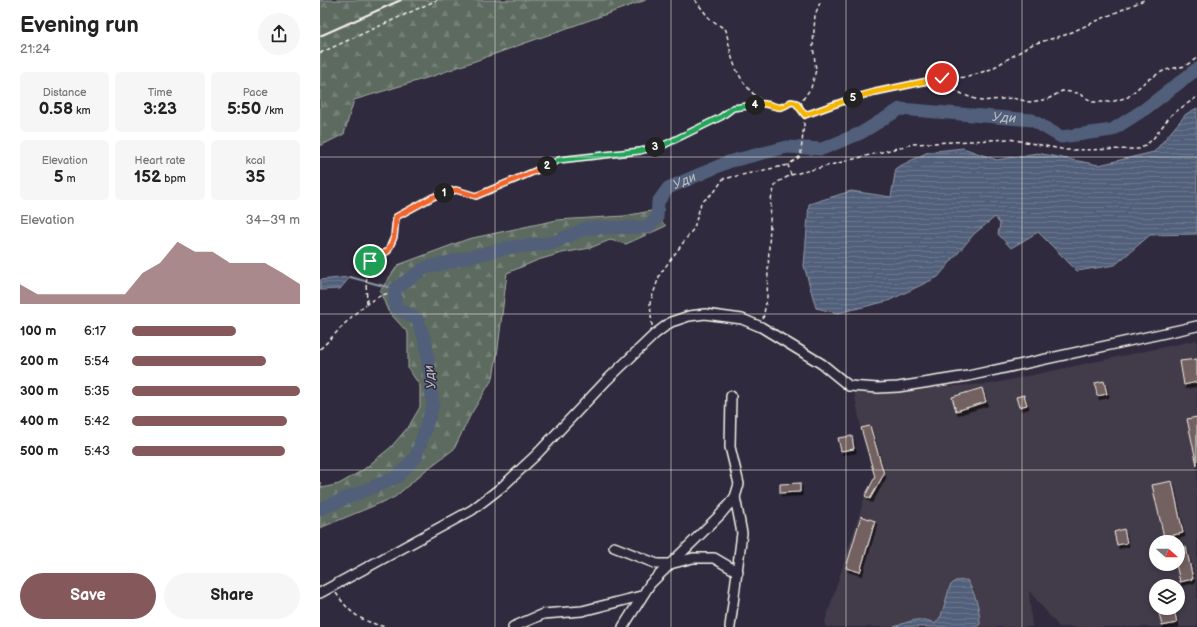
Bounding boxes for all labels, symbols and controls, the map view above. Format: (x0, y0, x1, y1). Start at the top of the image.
text: Evening run (20, 12, 139, 39)
button: share (258, 13, 300, 55)
text: 21:24 (20, 41, 51, 57)
pin (925, 61, 959, 95)
icon: check (931, 67, 953, 89)
text: Distance (43, 86, 87, 99)
text: Time (148, 86, 172, 99)
text: Pace (243, 86, 268, 99)
pin: 5 (843, 88, 863, 108)
text: 5 (850, 91, 856, 104)
pin: 4 (745, 95, 765, 115)
text: 4 (752, 98, 758, 111)
text: 0.58 (39, 99, 73, 119)
text: 3:23 (143, 99, 177, 119)
text: 5:50 (227, 99, 261, 119)
text: km (73, 104, 91, 117)
text: /km (261, 104, 284, 117)
water label: Уди (992, 109, 1017, 127)
pin: 3 (645, 137, 665, 157)
text: 3 (652, 140, 658, 153)
text: Elevation (42, 154, 88, 167)
text: Heart rate (135, 154, 185, 167)
text: kcal (245, 154, 265, 167)
pin: 2 (537, 156, 557, 176)
text: 2 (544, 159, 550, 172)
text: 5 (54, 167, 64, 187)
text: 152 (134, 167, 161, 187)
text: 35 (245, 167, 265, 187)
water label: Уди (670, 169, 698, 193)
text: m (64, 172, 76, 185)
text: bpm (161, 172, 186, 185)
pin: 1 (434, 183, 454, 203)
text: 1 (442, 186, 446, 199)
text: Elevation (20, 212, 74, 228)
text: 34–39 m (246, 212, 300, 228)
pin (353, 244, 387, 278)
icon: arrive (359, 250, 381, 272)
text: 100 m (20, 323, 56, 339)
text: 6:17 (84, 323, 106, 339)
text: 200 m (20, 353, 58, 369)
text: 5:54 (84, 353, 109, 369)
water label: Уди (421, 364, 439, 390)
text: 300 m (20, 383, 58, 399)
text: 5:35 (84, 383, 110, 399)
text: 400 m (20, 413, 58, 429)
text: 5:42 (84, 413, 110, 429)
text: 500 m (20, 443, 58, 459)
text: 5:43 (84, 443, 110, 459)
north arrow (1149, 535, 1185, 571)
map controls (1149, 535, 1185, 615)
button: Save (20, 573, 156, 619)
button: Share (164, 573, 300, 619)
button: layers (1149, 579, 1185, 615)

